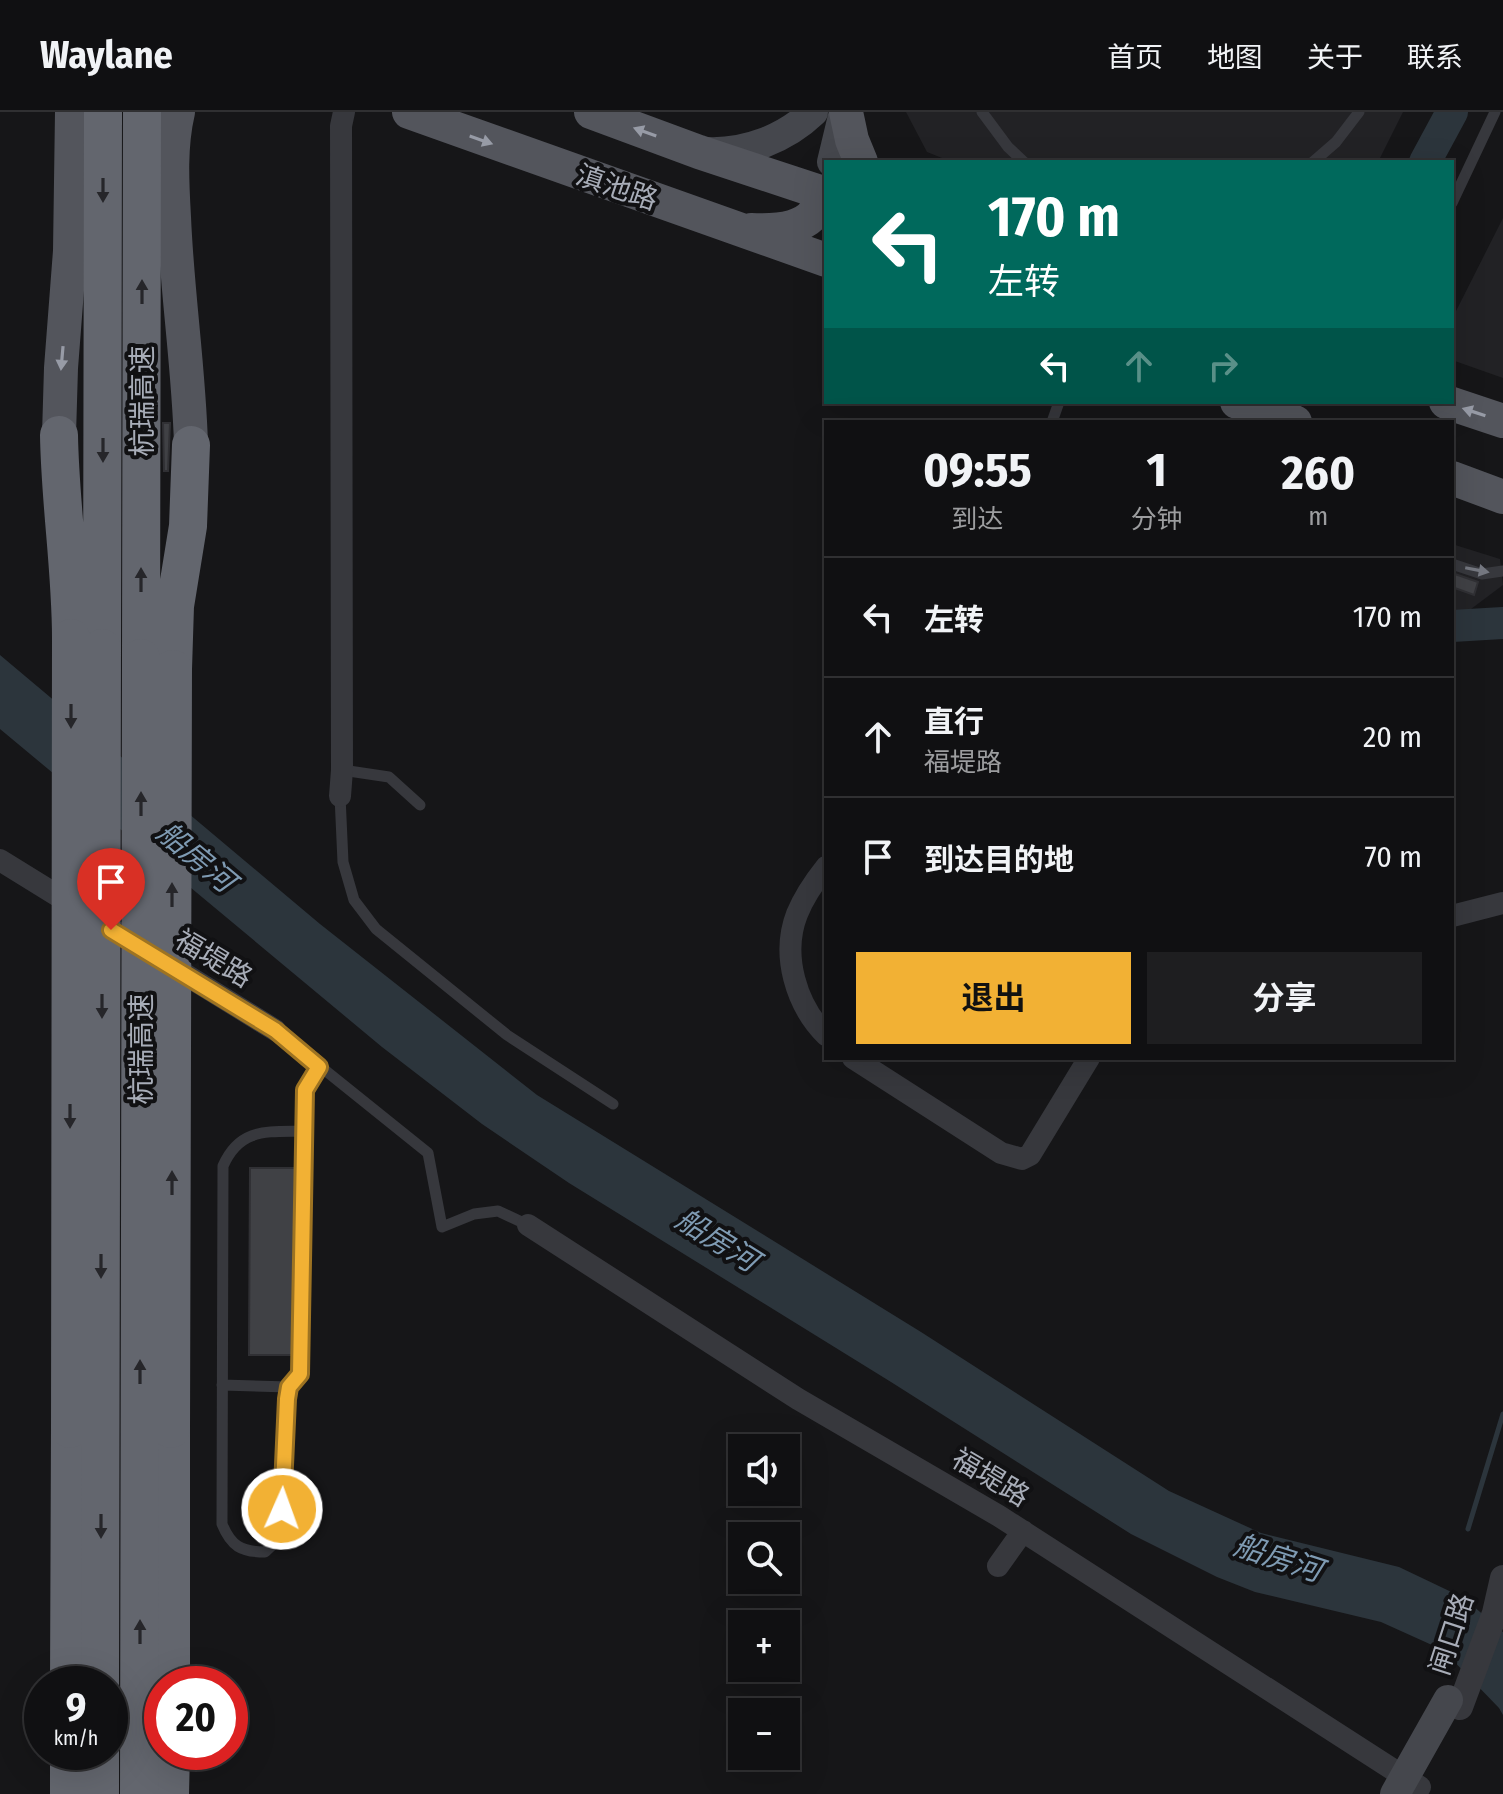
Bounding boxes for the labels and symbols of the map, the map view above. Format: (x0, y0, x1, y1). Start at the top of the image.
one-way arrow (633, 125, 657, 138)
one-way arrow (470, 134, 494, 146)
street label: 滇池路 (572, 158, 662, 217)
one-way arrow (97, 178, 109, 203)
one-way arrow (136, 279, 148, 304)
street label: 杭瑞高速 (126, 345, 159, 457)
one-way arrow (55, 346, 68, 371)
one-way arrow (1462, 405, 1486, 417)
one-way arrow (97, 438, 109, 463)
one-way arrow (1465, 565, 1490, 577)
one-way arrow (135, 567, 147, 592)
one-way arrow (65, 704, 77, 729)
one-way arrow (135, 791, 147, 816)
water label: 船房河 (150, 814, 246, 903)
pin (77, 848, 145, 930)
one-way arrow (166, 882, 178, 907)
street label: 福堤路 (169, 923, 258, 994)
street label: 杭瑞高速 (125, 993, 158, 1105)
one-way arrow (96, 994, 108, 1019)
one-way arrow (64, 1104, 76, 1129)
one-way arrow (166, 1170, 178, 1195)
water label: 船房河 (669, 1201, 769, 1282)
one-way arrow (95, 1254, 107, 1279)
one-way arrow (134, 1359, 146, 1384)
street label: 福堤路 (946, 1442, 1035, 1513)
position arrow (240, 1467, 324, 1551)
one-way arrow (95, 1514, 107, 1539)
water label: 船房河 (1230, 1527, 1331, 1591)
street label: 闸口路 (1423, 1589, 1480, 1679)
one-way arrow (133, 1619, 146, 1644)
speed limit sign: 20 (144, 1666, 248, 1770)

